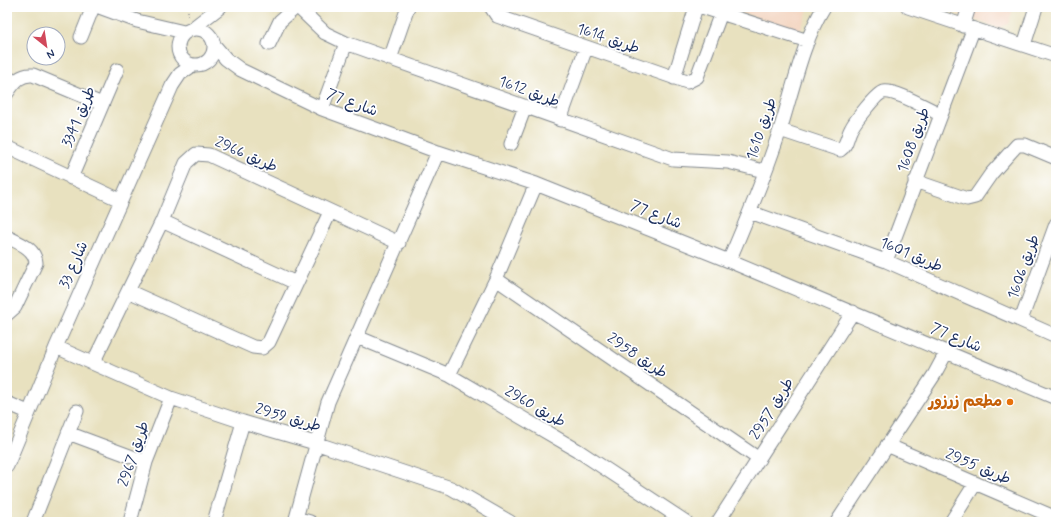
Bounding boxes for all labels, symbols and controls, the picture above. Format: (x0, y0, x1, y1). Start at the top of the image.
street label: طريق 1614 (574, 19, 642, 59)
north arrow (26, 26, 66, 66)
text: N (44, 46, 57, 62)
street label: طريق 1612 (496, 72, 562, 112)
street label: طريق 3341 (57, 84, 101, 150)
street label: شارع 77 (324, 84, 380, 122)
street label: طريق 1610 (742, 95, 782, 163)
street label: طريق 1608 (893, 105, 935, 175)
street label: طريق 2966 (212, 132, 280, 178)
street label: شارع 77 (628, 196, 684, 234)
street label: طريق 1606 (1003, 232, 1045, 302)
street label: طريق 1601 (877, 233, 945, 277)
street label: شارع 33 (55, 238, 93, 292)
street label: شارع 77 (928, 318, 984, 358)
street label: طريق 2958 (603, 329, 671, 383)
street label: طريق 2957 (745, 374, 799, 444)
street label: طريق 2960 (501, 382, 569, 432)
place label: مطعم زرزور (927, 392, 1002, 412)
marker: مطعم زرزور (1005, 397, 1015, 407)
street label: طريق 2959 (253, 399, 323, 437)
street label: طريق 2967 (113, 419, 155, 489)
street label: طريق 2955 (942, 444, 1014, 490)

